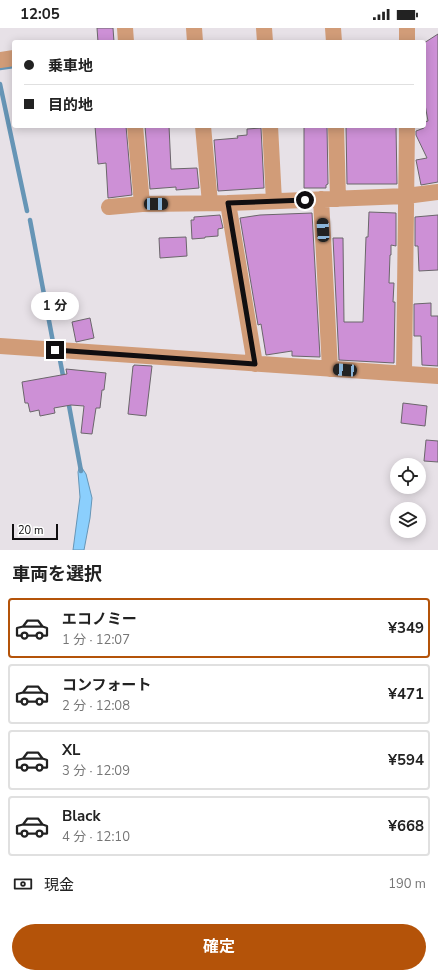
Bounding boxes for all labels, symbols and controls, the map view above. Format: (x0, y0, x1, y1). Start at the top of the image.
text: 12:05 (20, 4, 60, 24)
text: 乗車地 (48, 56, 93, 76)
text: 目的地 (48, 95, 93, 115)
route start (296, 191, 314, 209)
car (144, 198, 168, 210)
car (316, 218, 330, 242)
callout: 1 分 (31, 292, 79, 320)
text: 1 分 (43, 297, 67, 315)
route end (46, 341, 64, 359)
car (333, 363, 357, 377)
map controls (390, 458, 426, 538)
button: locate (390, 458, 426, 494)
button: layers (390, 502, 426, 538)
scale bar (12, 522, 58, 541)
text: 20 m (18, 523, 43, 538)
text: 車両を選択 (12, 562, 102, 586)
text: エコノミー (62, 609, 137, 629)
icon: car (14, 610, 50, 646)
text: ¥349 (388, 618, 424, 638)
text: 1 分 · 12:07 (62, 631, 130, 649)
text: コンフォート (62, 675, 152, 695)
icon: car (14, 676, 50, 712)
text: ¥471 (388, 684, 424, 704)
text: 2 分 · 12:08 (62, 697, 130, 715)
text: XL (62, 740, 81, 760)
icon: car (14, 742, 50, 778)
text: ¥594 (388, 750, 424, 770)
text: 3 分 · 12:09 (62, 762, 130, 780)
text: Black (62, 806, 100, 826)
icon: car (14, 808, 50, 844)
text: ¥668 (388, 816, 424, 836)
text: 4 分 · 12:10 (62, 828, 130, 846)
icon: cash (12, 873, 34, 895)
text: 現金 (44, 875, 74, 895)
text: 190 m (388, 875, 426, 893)
button: 確定 (12, 924, 426, 970)

